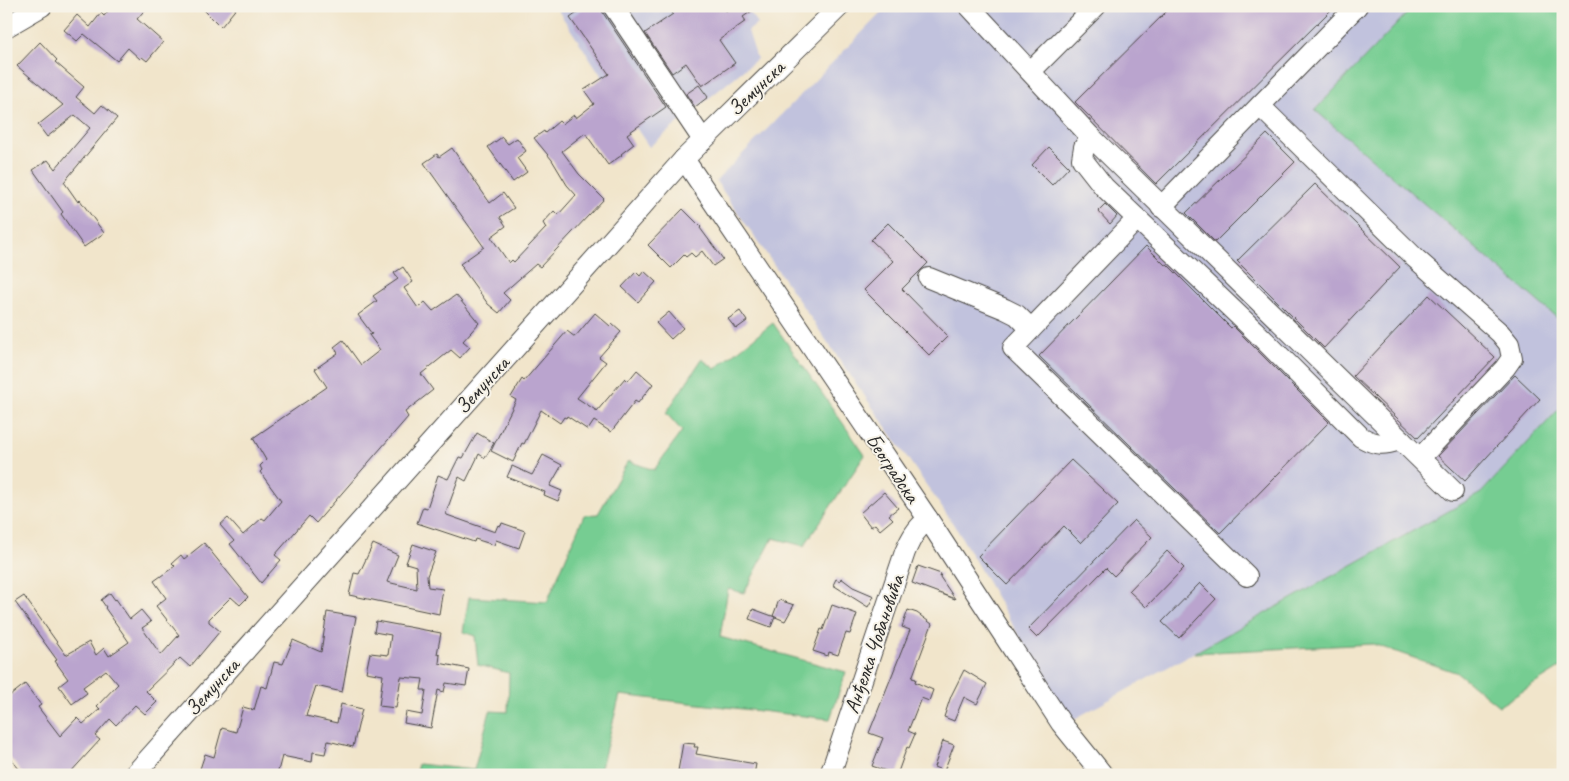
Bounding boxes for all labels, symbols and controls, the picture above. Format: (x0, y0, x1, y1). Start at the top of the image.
street label: Земунска (722, 53, 792, 121)
street label: Земунска (449, 349, 516, 419)
street label: Београдска (860, 428, 927, 509)
street label: Анђелка Чобановића (838, 570, 910, 717)
street label: Земунска (179, 651, 246, 721)

